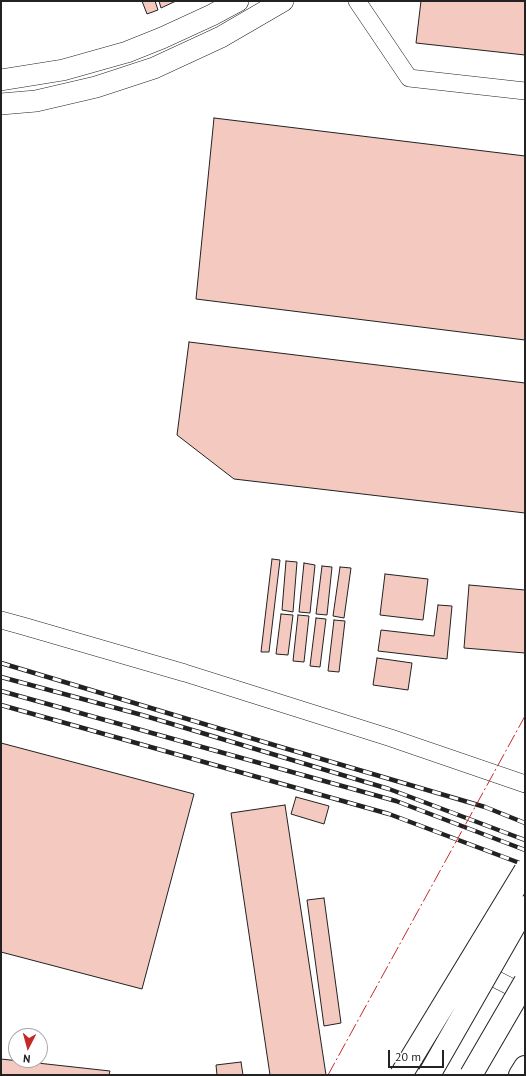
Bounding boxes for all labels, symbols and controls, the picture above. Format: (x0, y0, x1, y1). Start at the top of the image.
north arrow (8, 1028, 48, 1068)
scale bar (390, 1042, 446, 1068)
text: 20 m (395, 1049, 421, 1064)
text: N (23, 1052, 31, 1066)

